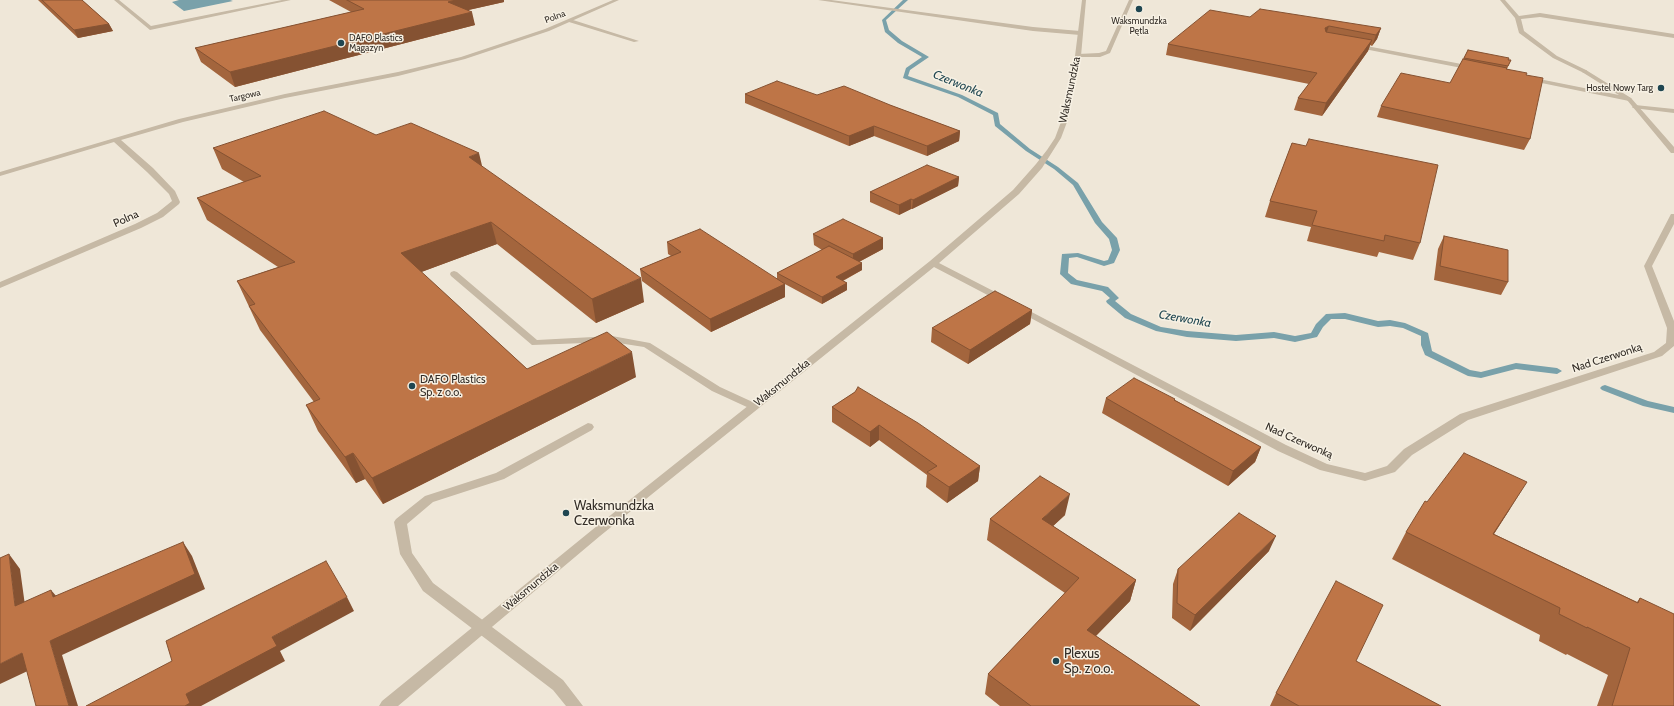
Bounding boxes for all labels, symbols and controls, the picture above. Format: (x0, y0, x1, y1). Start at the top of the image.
marker: Waksmundzka Pętla (1134, 4, 1144, 14)
street label: Polna (543, 8, 567, 26)
place label: Waksmundzka Pętla (1111, 16, 1167, 37)
place label: DAFO Plastics Magazyn (349, 33, 403, 54)
marker: DAFO Plastics Magazyn (336, 38, 346, 48)
street label: Waksmundzka (1057, 56, 1083, 124)
water label: Czerwonka (931, 67, 985, 101)
place label: Hostel Nowy Targ (1586, 83, 1653, 93)
marker: Hostel Nowy Targ (1656, 83, 1666, 93)
street label: Targowa (228, 87, 262, 105)
street label: Polna (111, 208, 141, 230)
water label: Czerwonka (1158, 307, 1212, 331)
street label: Nad Czerwonką (1570, 340, 1644, 376)
street label: Waksmundzka (752, 357, 812, 409)
place label: DAFO Plastics Sp. z o.o. (420, 373, 486, 399)
marker: DAFO Plastics Sp. z o.o. (407, 381, 417, 391)
street label: Nad Czerwonką (1263, 420, 1335, 462)
place label: Waksmundzka Czerwonka (574, 498, 654, 529)
marker: Waksmundzka Czerwonka (561, 508, 571, 518)
street label: Waksmundzka (501, 560, 561, 614)
place label: Plexus Sp. z o.o. (1064, 646, 1113, 677)
marker: Plexus Sp. z o.o. (1051, 656, 1061, 666)

